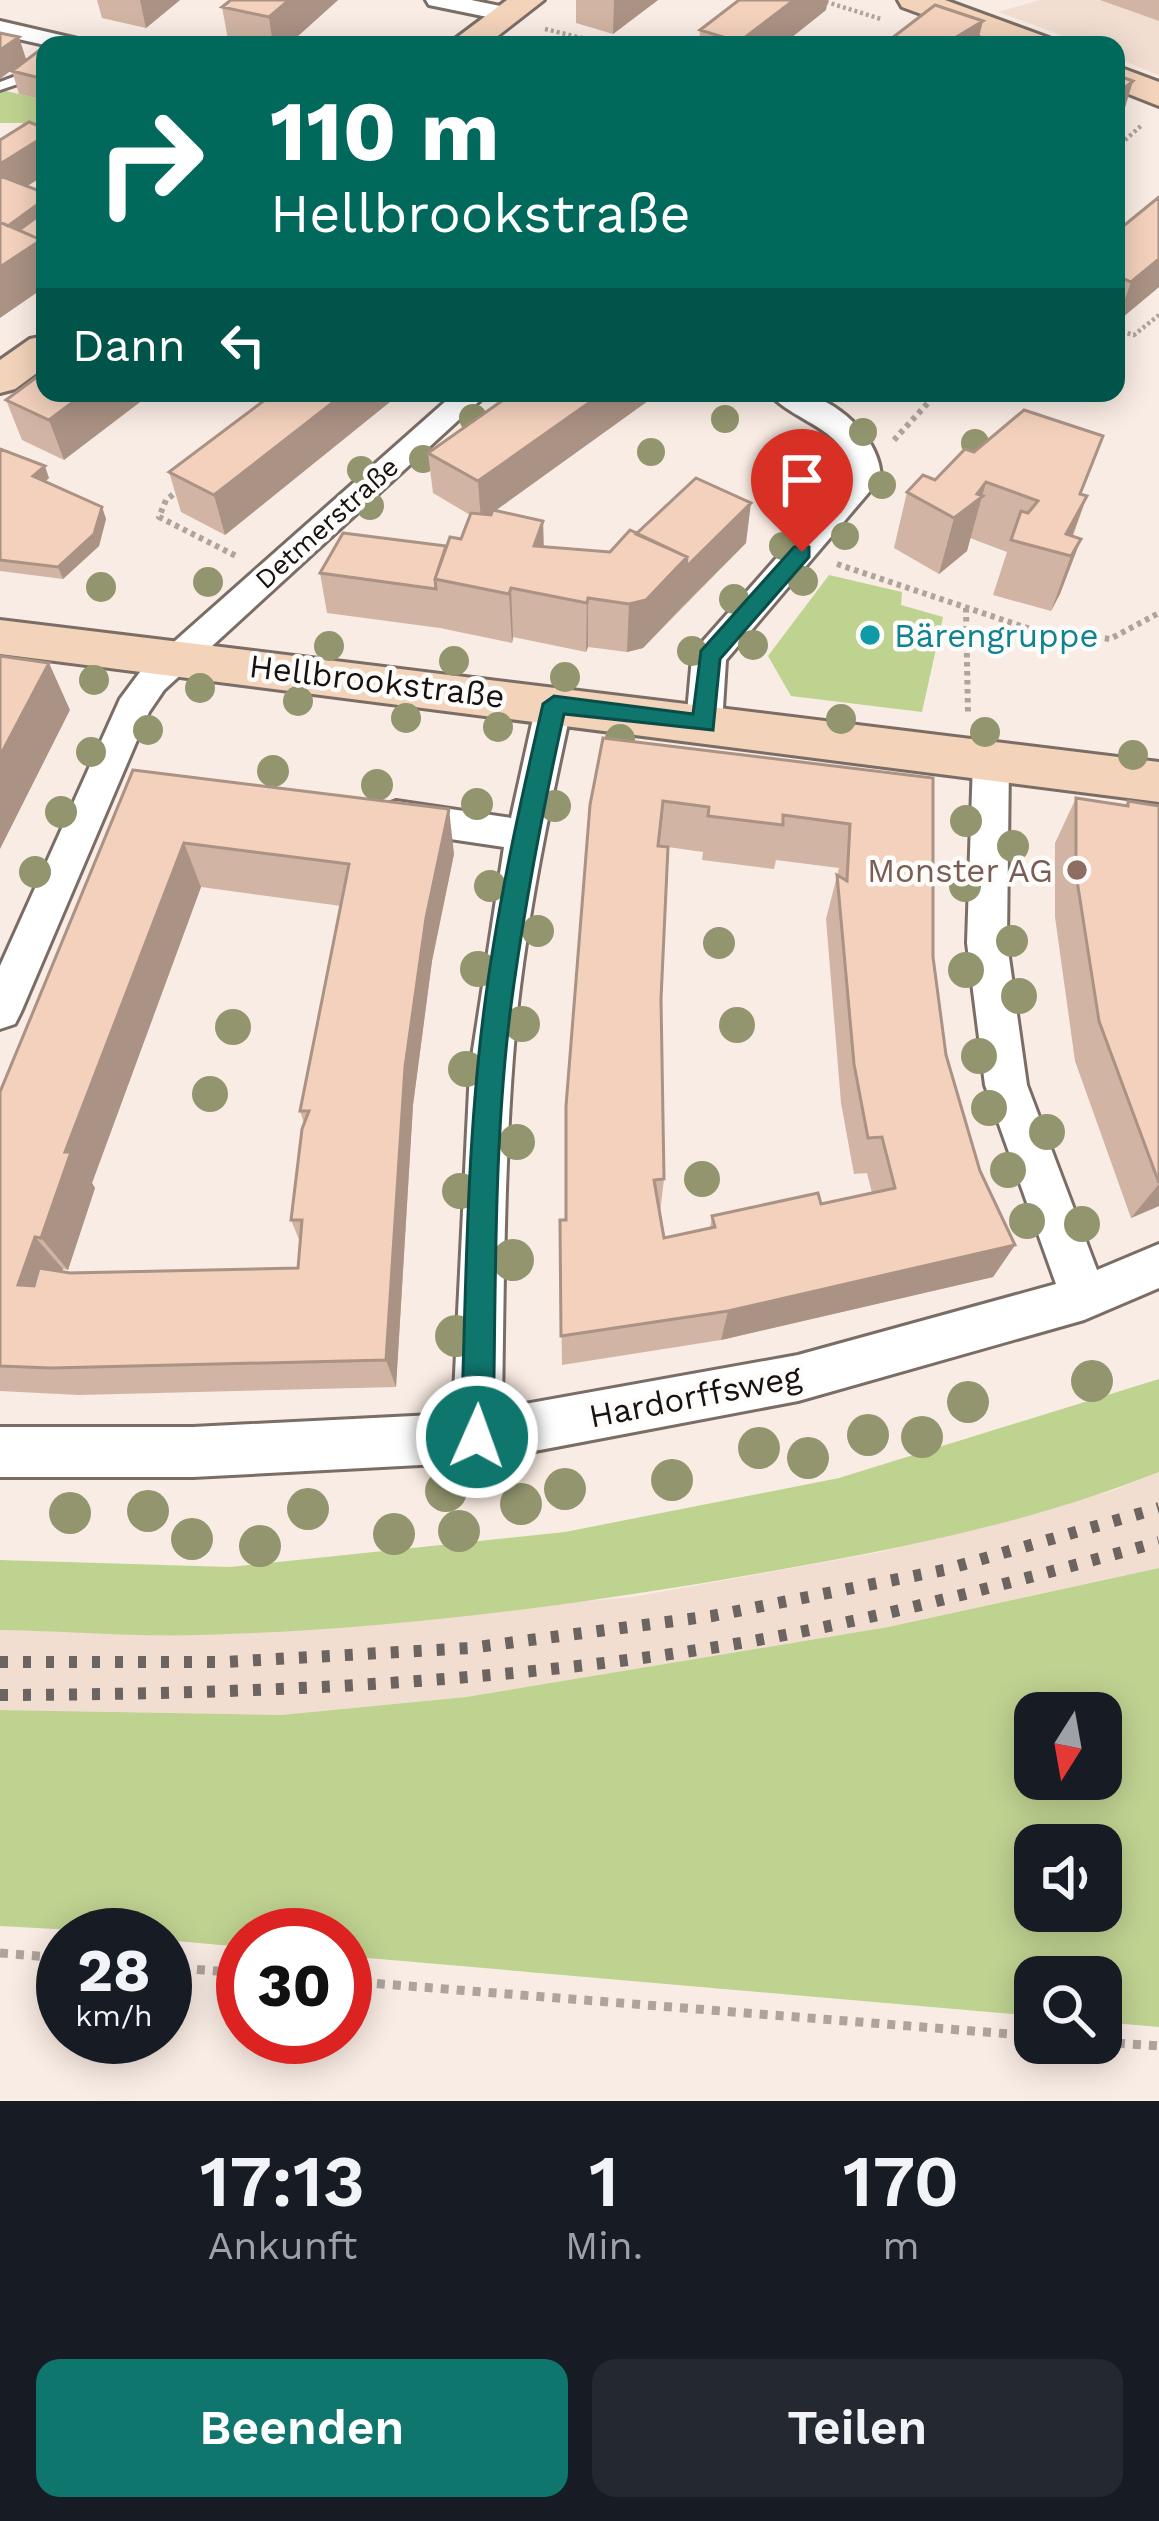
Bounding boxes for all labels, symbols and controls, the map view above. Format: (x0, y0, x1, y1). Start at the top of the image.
text: 110 m (270, 82, 500, 180)
icon: right (72, 84, 228, 240)
text: Hellbrookstraße (270, 182, 691, 245)
icon: left (210, 312, 276, 378)
text: Dann (72, 319, 186, 372)
pin (751, 429, 853, 552)
icon: arrive (769, 447, 835, 513)
street label: Detmerstraße (249, 450, 405, 596)
place label: Bärengruppe (894, 616, 1098, 655)
marker: Bärengruppe (857, 622, 883, 648)
street label: Hellbrookstraße (247, 646, 507, 716)
place label: Monster AG (867, 851, 1053, 890)
marker: Monster AG (1064, 857, 1090, 883)
street label: Hardorffsweg (585, 1356, 805, 1436)
position arrow (414, 1374, 540, 1500)
north arrow (1014, 1692, 1122, 1800)
map controls (1014, 1692, 1122, 2064)
button: sound (1014, 1824, 1122, 1932)
speed limit sign: 30 (216, 1908, 372, 2064)
text: 28 (77, 1935, 151, 2006)
button: search (1014, 1956, 1122, 2064)
text: km/h (75, 1998, 153, 2033)
text: 17:13 (200, 2139, 365, 2223)
text: 1 (589, 2139, 619, 2223)
text: 170 (843, 2139, 959, 2223)
text: Ankunft (208, 2223, 357, 2268)
text: Min. (565, 2223, 643, 2268)
text: m (882, 2223, 920, 2268)
button: Beenden (36, 2359, 568, 2497)
button: Teilen (592, 2359, 1123, 2497)

